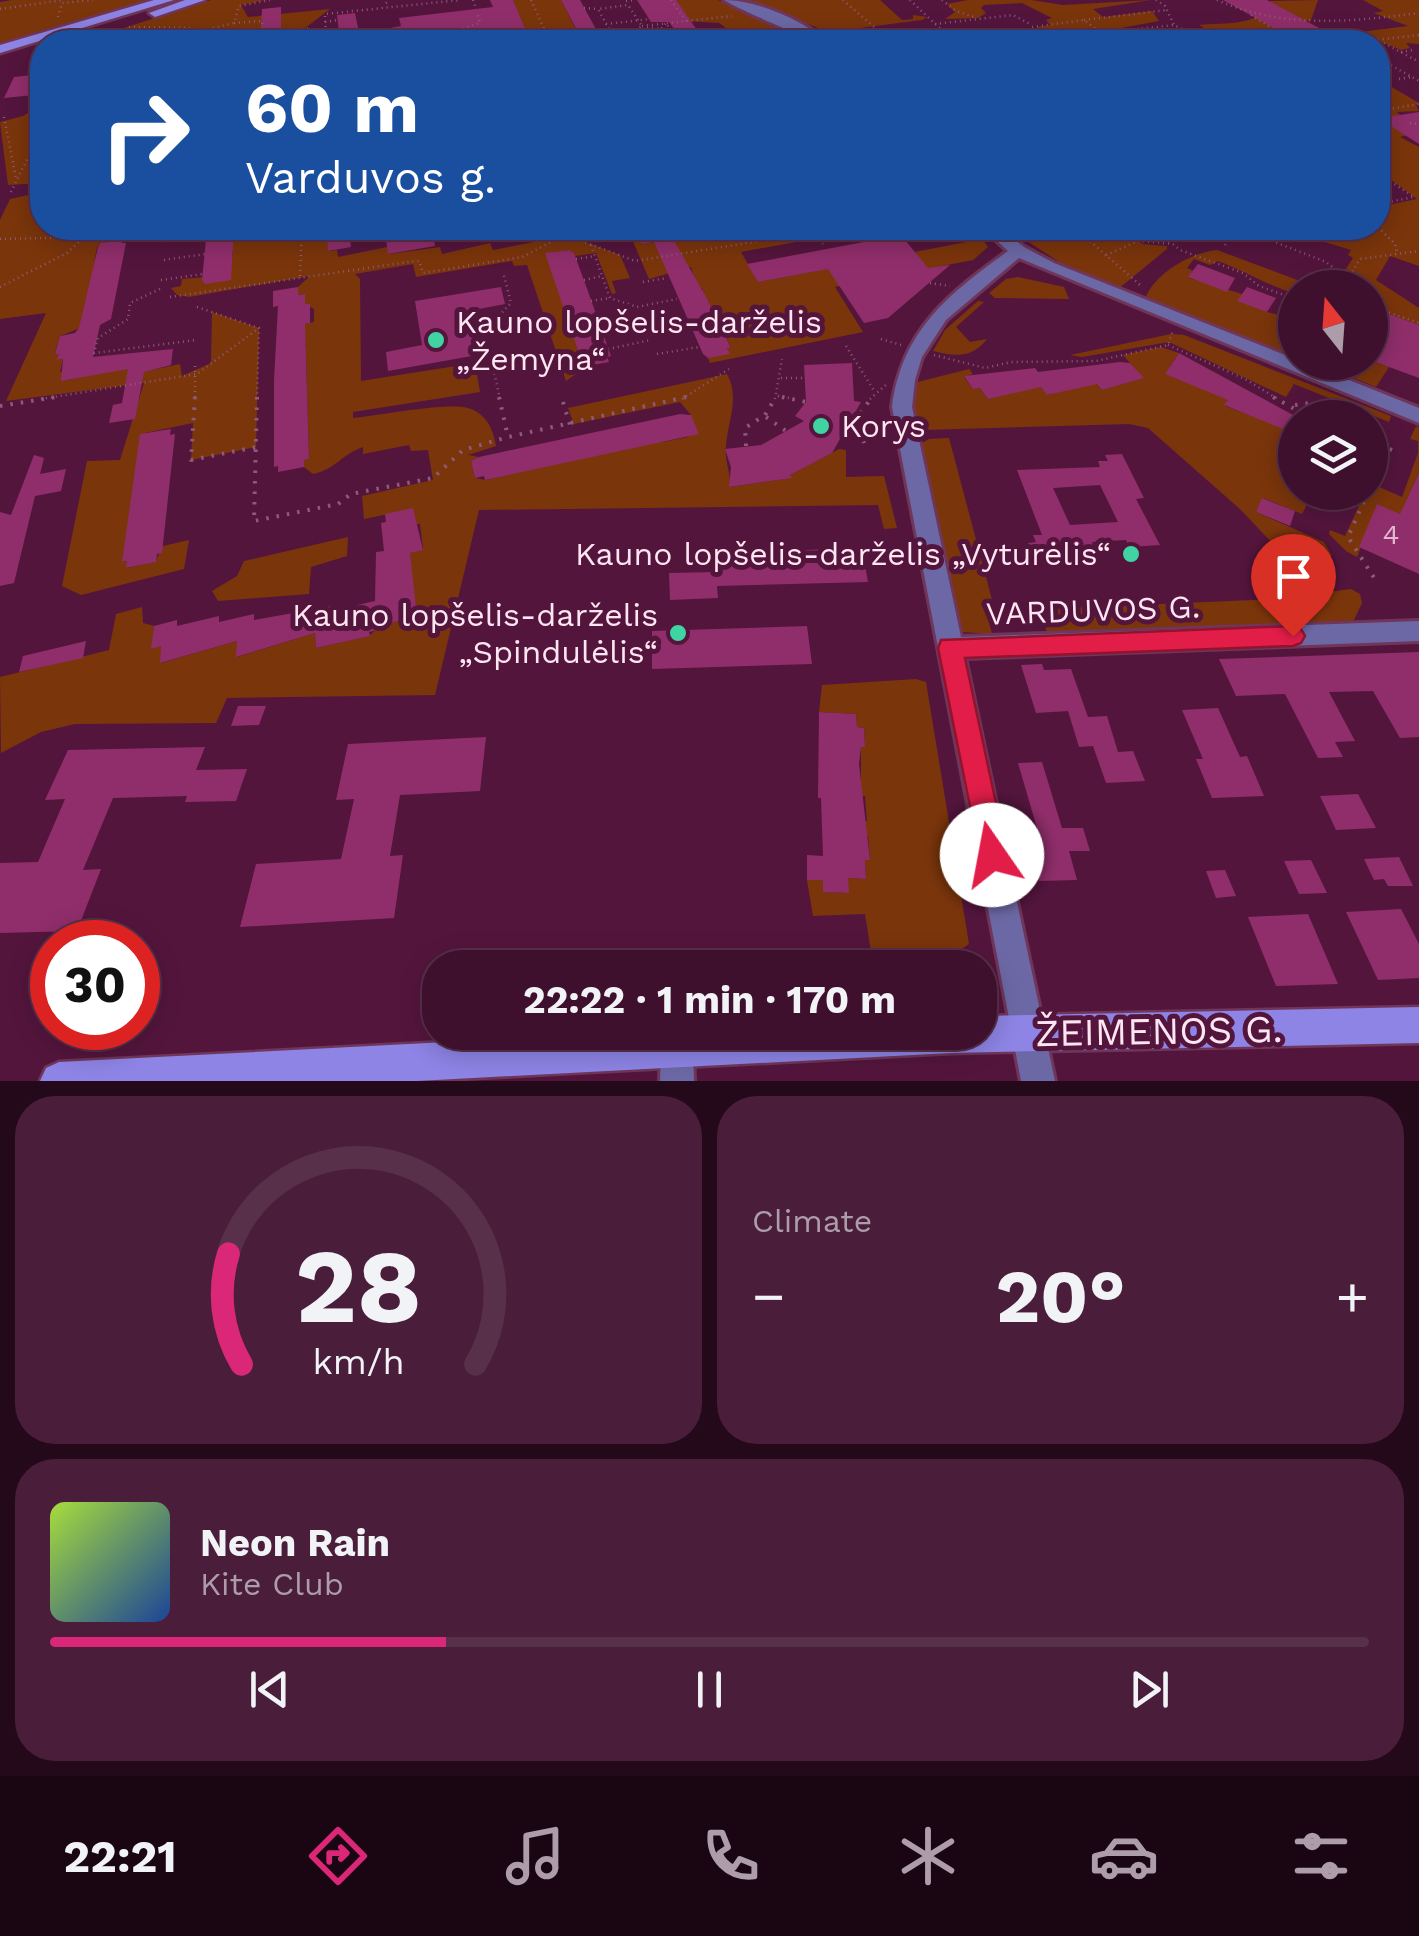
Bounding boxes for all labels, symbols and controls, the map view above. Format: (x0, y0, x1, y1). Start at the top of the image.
text: 60 m (245, 67, 419, 149)
icon: right (80, 70, 210, 200)
text: Varduvos g. (245, 151, 496, 204)
north arrow (1278, 270, 1388, 380)
map controls (1278, 270, 1388, 510)
place label: Kauno lopšelis-darželis „Žemyna“ (456, 303, 822, 378)
marker: Kauno lopšelis-darželis „Žemyna“ (425, 329, 447, 351)
button: layers (1278, 400, 1388, 510)
place label: Korys (841, 407, 926, 445)
marker: Korys (810, 415, 832, 437)
house number: 4 (1382, 518, 1400, 551)
pin (1251, 534, 1336, 637)
place label: Kauno lopšelis-darželis „Vyturėlis“ (575, 535, 1111, 573)
marker: Kauno lopšelis-darželis „Vyturėlis“ (1120, 543, 1142, 565)
icon: arrive (1266, 549, 1321, 604)
street label: VARDUVOS G. (985, 587, 1201, 633)
place label: Kauno lopšelis-darželis „Spindulėlis“ (292, 596, 658, 671)
marker: Kauno lopšelis-darželis „Spindulėlis“ (667, 622, 689, 644)
position arrow (940, 803, 1044, 907)
speed limit sign: 30 (30, 920, 160, 1050)
text: 22:22 · 1 min · 170 m (523, 978, 896, 1022)
street label: ŽEIMENOS G. (1035, 1006, 1283, 1055)
text: Climate (752, 1202, 872, 1240)
text: 28 (295, 1225, 422, 1347)
text: 20° (995, 1252, 1126, 1340)
text: − (752, 1264, 785, 1328)
text: + (1336, 1264, 1369, 1328)
text: km/h (312, 1341, 405, 1383)
text: Neon Rain (200, 1521, 390, 1565)
text: Kite Club (200, 1565, 344, 1603)
icon: previous (242, 1662, 297, 1717)
icon: pause (682, 1662, 737, 1717)
icon: next (1122, 1662, 1177, 1717)
icon: directions (303, 1821, 373, 1891)
icon: music (500, 1821, 570, 1891)
icon: phone (696, 1821, 766, 1891)
icon: climate (893, 1821, 963, 1891)
icon: car (1089, 1821, 1159, 1891)
icon: filters (1286, 1821, 1356, 1891)
text: 22:21 (63, 1830, 177, 1883)

